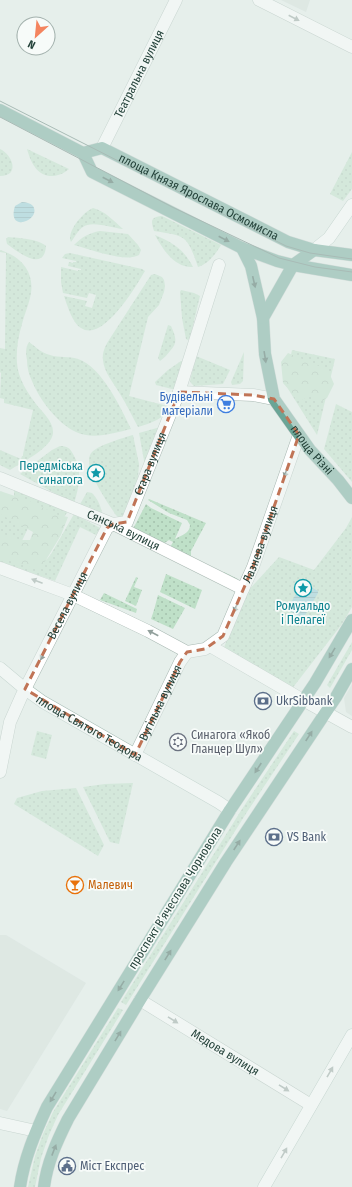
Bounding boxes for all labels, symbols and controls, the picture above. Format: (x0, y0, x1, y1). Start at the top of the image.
one-way arrow (288, 14, 300, 21)
north arrow (16, 16, 56, 56)
street label: Театральна вулиця (111, 28, 167, 120)
text: N (26, 37, 38, 52)
street label: площа Князя Ярослава Осмомисла (116, 151, 281, 243)
one-way arrow (102, 177, 114, 183)
one-way arrow (218, 236, 230, 242)
one-way arrow (252, 276, 258, 288)
one-way arrow (263, 350, 269, 363)
place label: Будівельні матеріали (160, 390, 213, 418)
supermarket icon: Будівельні матеріали (216, 394, 236, 414)
street label: площа Різні (288, 422, 336, 478)
street label: Стара вулиця (131, 430, 169, 497)
place label: Передміська синагога (19, 459, 83, 487)
place icon: Передміська синагога (86, 463, 106, 483)
one-way arrow (283, 466, 289, 478)
street label: Лазнева вулиця (240, 504, 281, 585)
street label: Сянська вулиця (85, 507, 162, 553)
street label: Весела вулиця (45, 569, 91, 642)
one-way arrow (30, 578, 42, 584)
place icon: Ромуальдо і Пелагеї (293, 578, 313, 598)
place label: Ромуальдо і Пелагеї (276, 599, 330, 627)
one-way arrow (233, 601, 239, 612)
one-way arrow (147, 630, 158, 637)
one-way arrow (328, 648, 336, 658)
one-way arrow (40, 649, 46, 660)
street label: Вугільна вулиця (136, 663, 185, 743)
bank icon: UkrSibbank (253, 691, 273, 711)
street label: площа Святого Теодора (33, 692, 145, 764)
place label: UkrSibbank (276, 694, 333, 708)
place label: Синагога «Якоб Гланцер Шул» (191, 728, 270, 756)
one-way arrow (305, 731, 313, 741)
synagogue icon: Синагога «Якоб Гланцер Шул» (168, 732, 188, 752)
one-way arrow (254, 763, 262, 773)
street label: проспект Вʼячеслава Чорновола (125, 824, 225, 972)
bank icon: VS Bank (264, 827, 284, 847)
place label: VS Bank (287, 830, 326, 844)
one-way arrow (234, 839, 241, 851)
bar icon: Малевич (65, 875, 85, 895)
place label: Малевич (88, 878, 133, 892)
one-way arrow (164, 950, 172, 960)
one-way arrow (117, 980, 124, 992)
one-way arrow (168, 1016, 178, 1024)
street label: Медова вулиця (189, 1026, 262, 1079)
one-way arrow (114, 1030, 121, 1042)
one-way arrow (327, 1066, 334, 1078)
one-way arrow (278, 1085, 289, 1092)
one-way arrow (49, 1091, 56, 1103)
one-way arrow (51, 1143, 57, 1155)
one-way arrow (280, 1147, 287, 1159)
public building icon: Міст Експрес (57, 1156, 77, 1176)
place label: Міст Експрес (80, 1159, 144, 1173)

